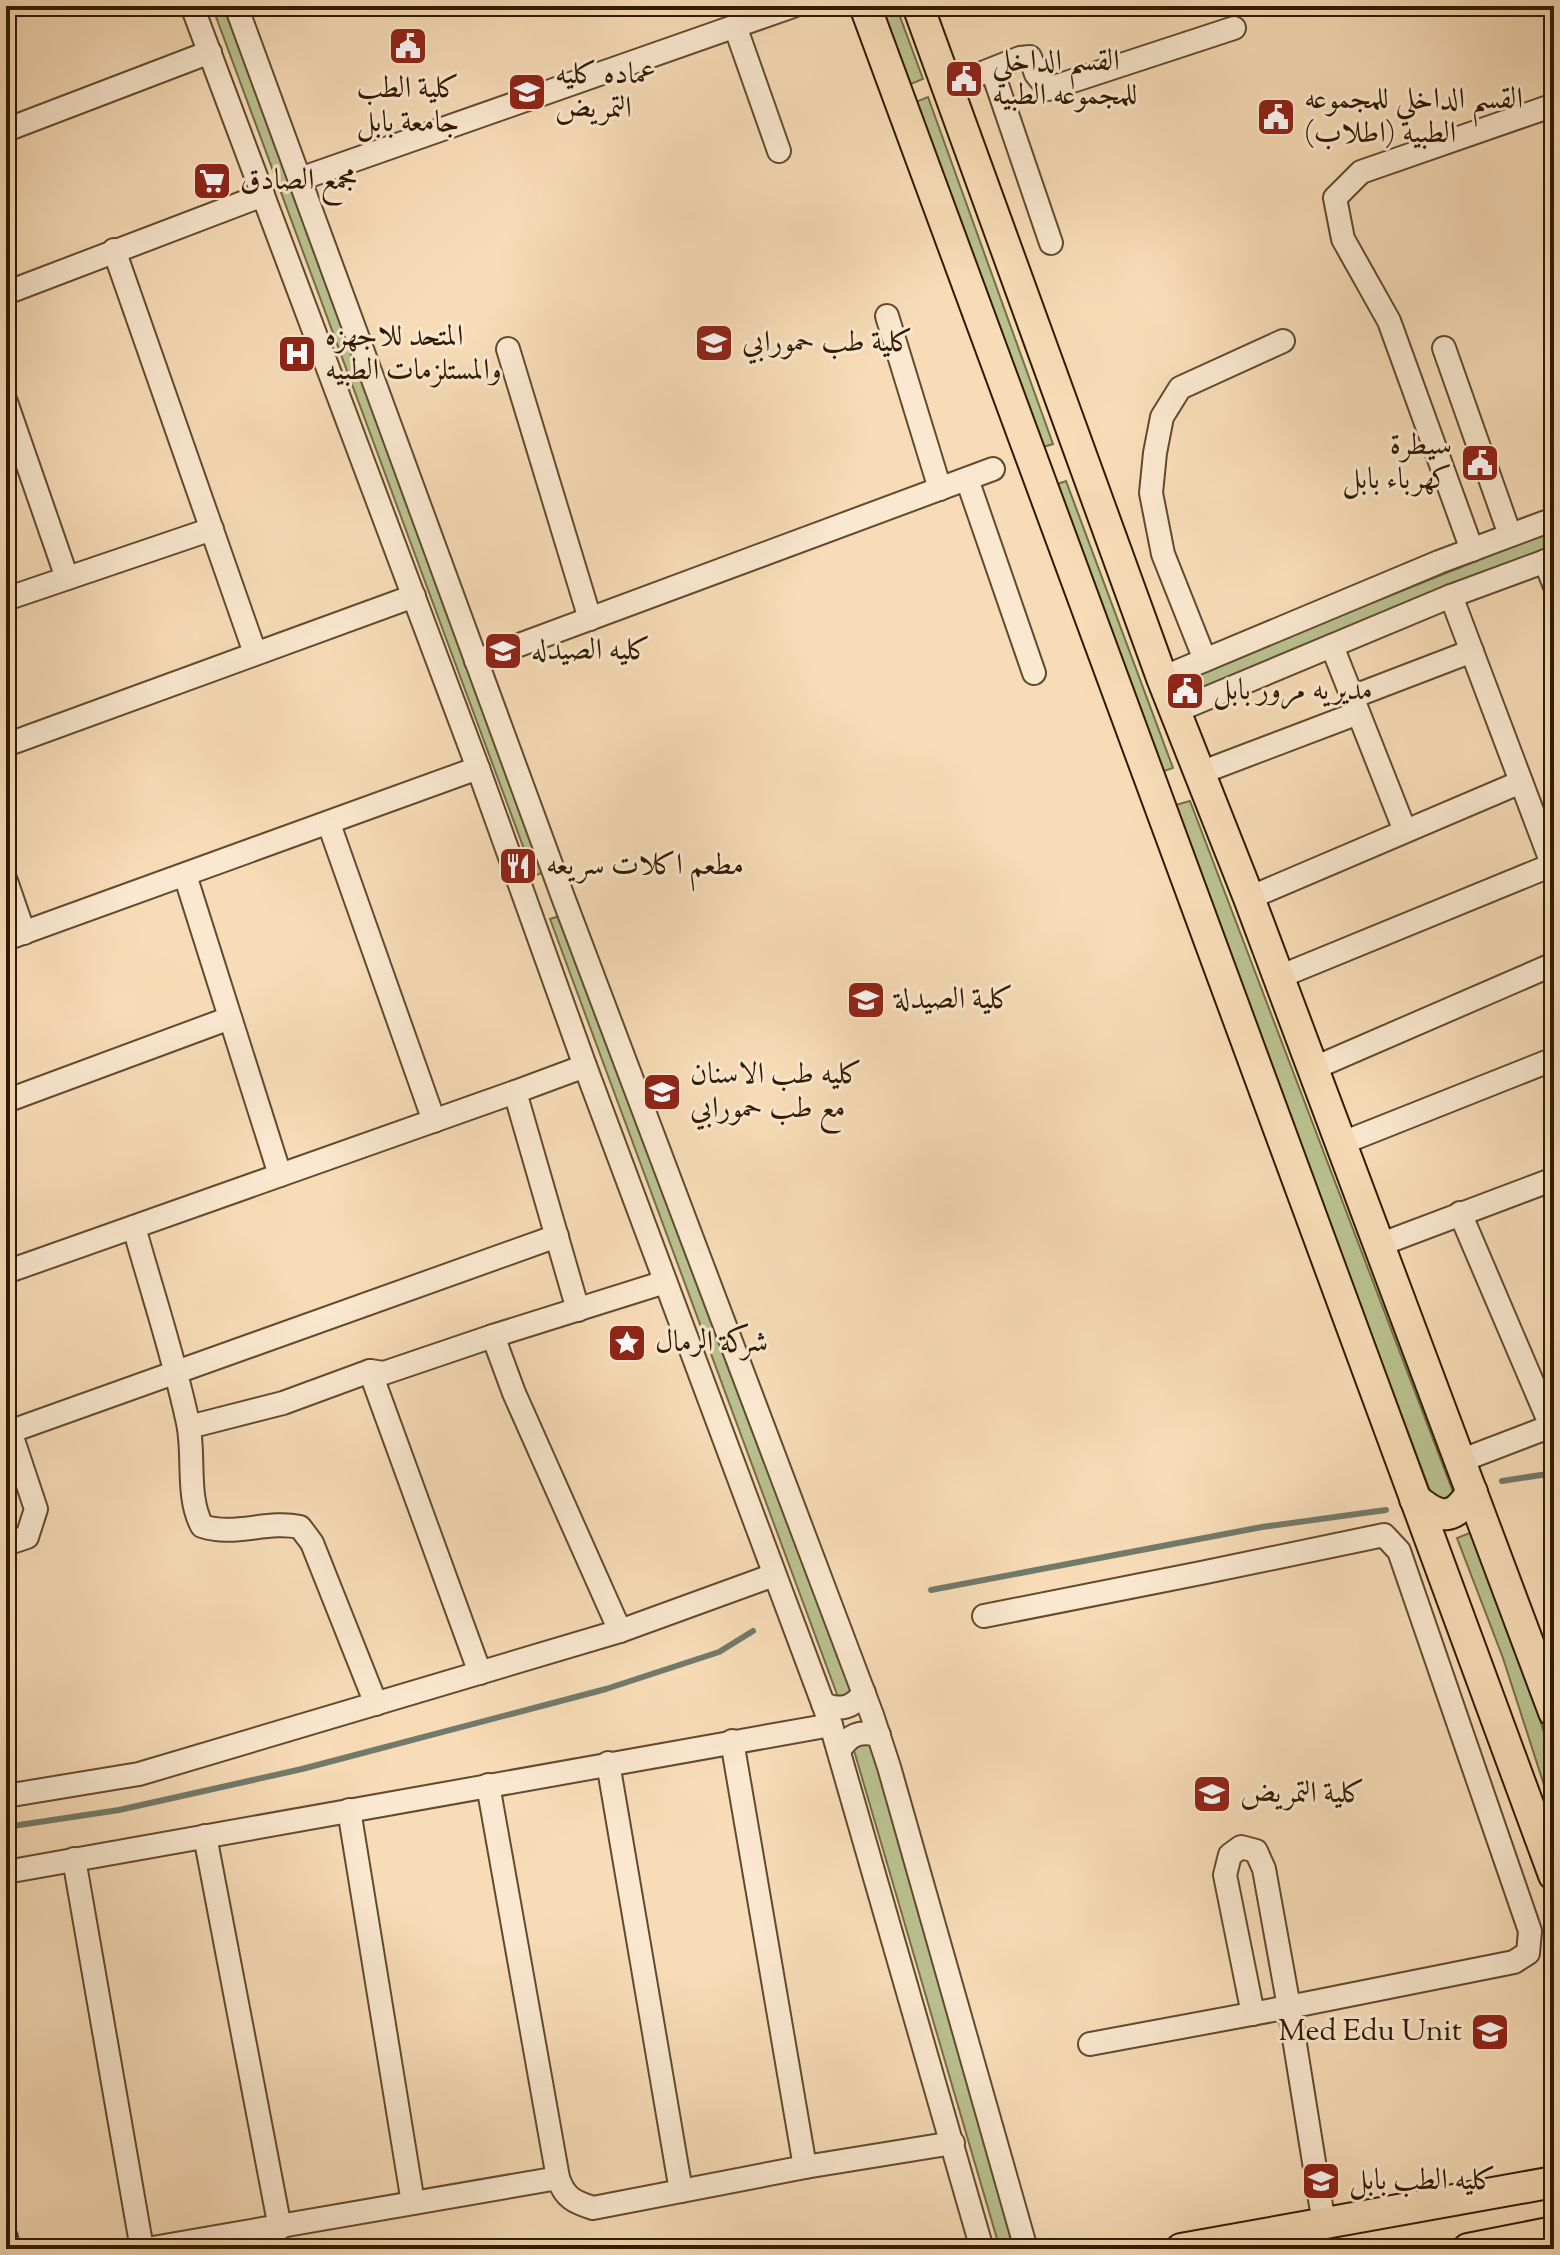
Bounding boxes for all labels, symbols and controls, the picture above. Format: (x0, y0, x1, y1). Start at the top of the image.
public building icon: كلية الطب جامعة بابل (387, 25, 429, 67)
place label: القسم الداخلي للمجموعه الطبيه (992, 41, 1137, 118)
place label: عماده كليه التمريض (555, 54, 656, 131)
public building icon: القسم الداخلي للمجموعه الطبيه (943, 58, 985, 100)
place label: كلية الطب جامعة بابل (356, 68, 460, 145)
school or university icon: عماده كليه التمريض (506, 71, 548, 113)
place label: القسم الداخلي للمجموعه الطبيه (اطلاب) (1304, 79, 1523, 156)
public building icon: القسم الداخلي للمجموعه الطبيه (اطلاب) (1255, 96, 1297, 138)
supermarket icon: مجمع الصادق (191, 160, 233, 202)
place label: مجمع الصادق (240, 160, 357, 206)
place label: المتحد للاجهزه والمستلزمات الطبيه (325, 316, 502, 393)
school or university icon: كلية طب حمورابي (693, 322, 735, 364)
place label: كلية طب حمورابي (742, 322, 913, 365)
hospital icon: المتحد للاجهزه والمستلزمات الطبيه (276, 333, 318, 375)
place label: سيطرة كهرباء بابل (1342, 425, 1452, 502)
public building icon: سيطرة كهرباء بابل (1459, 442, 1501, 484)
school or university icon: كليه الصيدله (482, 630, 524, 672)
place label: كليه الصيدله (531, 630, 651, 673)
public building icon: مديريه مرور بابل (1164, 670, 1206, 712)
place label: مديريه مرور بابل (1213, 670, 1373, 713)
restaurant icon: مطعم اكلات سريعه (497, 845, 539, 887)
place label: مطعم اكلات سريعه (546, 845, 744, 892)
school or university icon: كلية الصيدلة (845, 979, 887, 1021)
place label: كلية الصيدلة (892, 979, 1014, 1022)
place label: كليه طب الاسنان مع طب حمورابي (690, 1054, 862, 1134)
school or university icon: كليه طب الاسنان مع طب حمورابي (641, 1071, 683, 1113)
place icon: شركة الرمال (606, 1322, 648, 1364)
place label: شركة الرمال (655, 1322, 768, 1365)
school or university icon: كلية التمريض (1191, 1773, 1233, 1815)
place label: كلية التمريض (1240, 1773, 1365, 1816)
place label: Med Edu Unit (1278, 2011, 1462, 2054)
school or university icon: Med Edu Unit (1469, 2011, 1511, 2053)
school or university icon: كليه الطب بابل (1300, 2160, 1342, 2202)
place label: كليه الطب بابل (1349, 2160, 1496, 2203)

